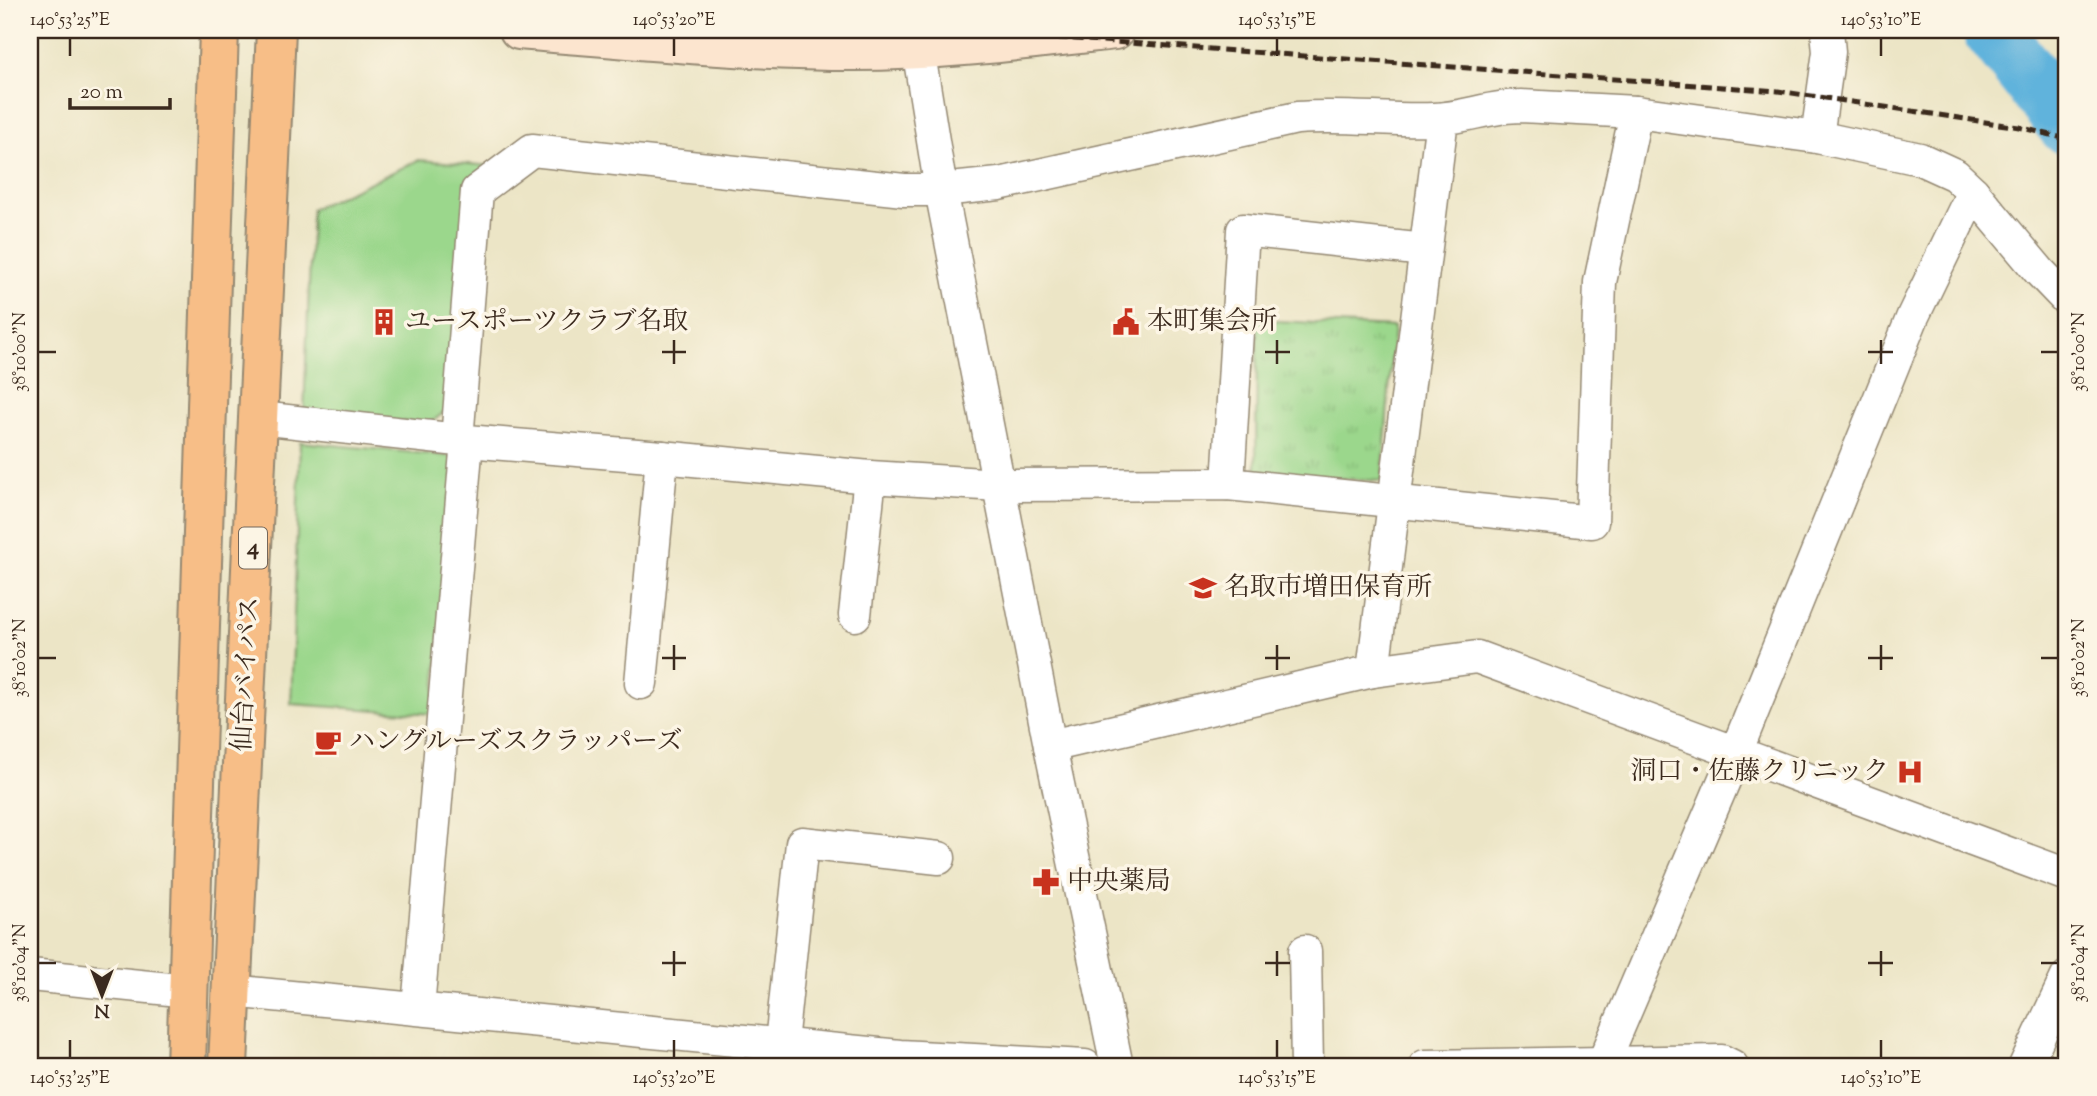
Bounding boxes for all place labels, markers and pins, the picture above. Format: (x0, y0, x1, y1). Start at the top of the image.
place label: ユースポーツクラブ名取 (405, 304, 688, 341)
place label: 本町集会所 (1147, 304, 1277, 341)
building icon: ユースポーツクラブ名取 (369, 307, 399, 337)
public building icon: 本町集会所 (1111, 307, 1141, 337)
place label: 名取市増田保育所 (1224, 570, 1432, 607)
school or university icon: 名取市増田保育所 (1188, 573, 1218, 603)
place label: ハングルーズスクラッパーズ (349, 724, 683, 761)
cafe icon: ハングルーズスクラッパーズ (313, 727, 343, 757)
place label: 洞口・佐藤クリニック (1631, 754, 1889, 791)
hospital icon: 洞口・佐藤クリニック (1895, 757, 1925, 787)
place label: 中央薬局 (1067, 864, 1171, 901)
pharmacy icon: 中央薬局 (1031, 867, 1061, 897)

